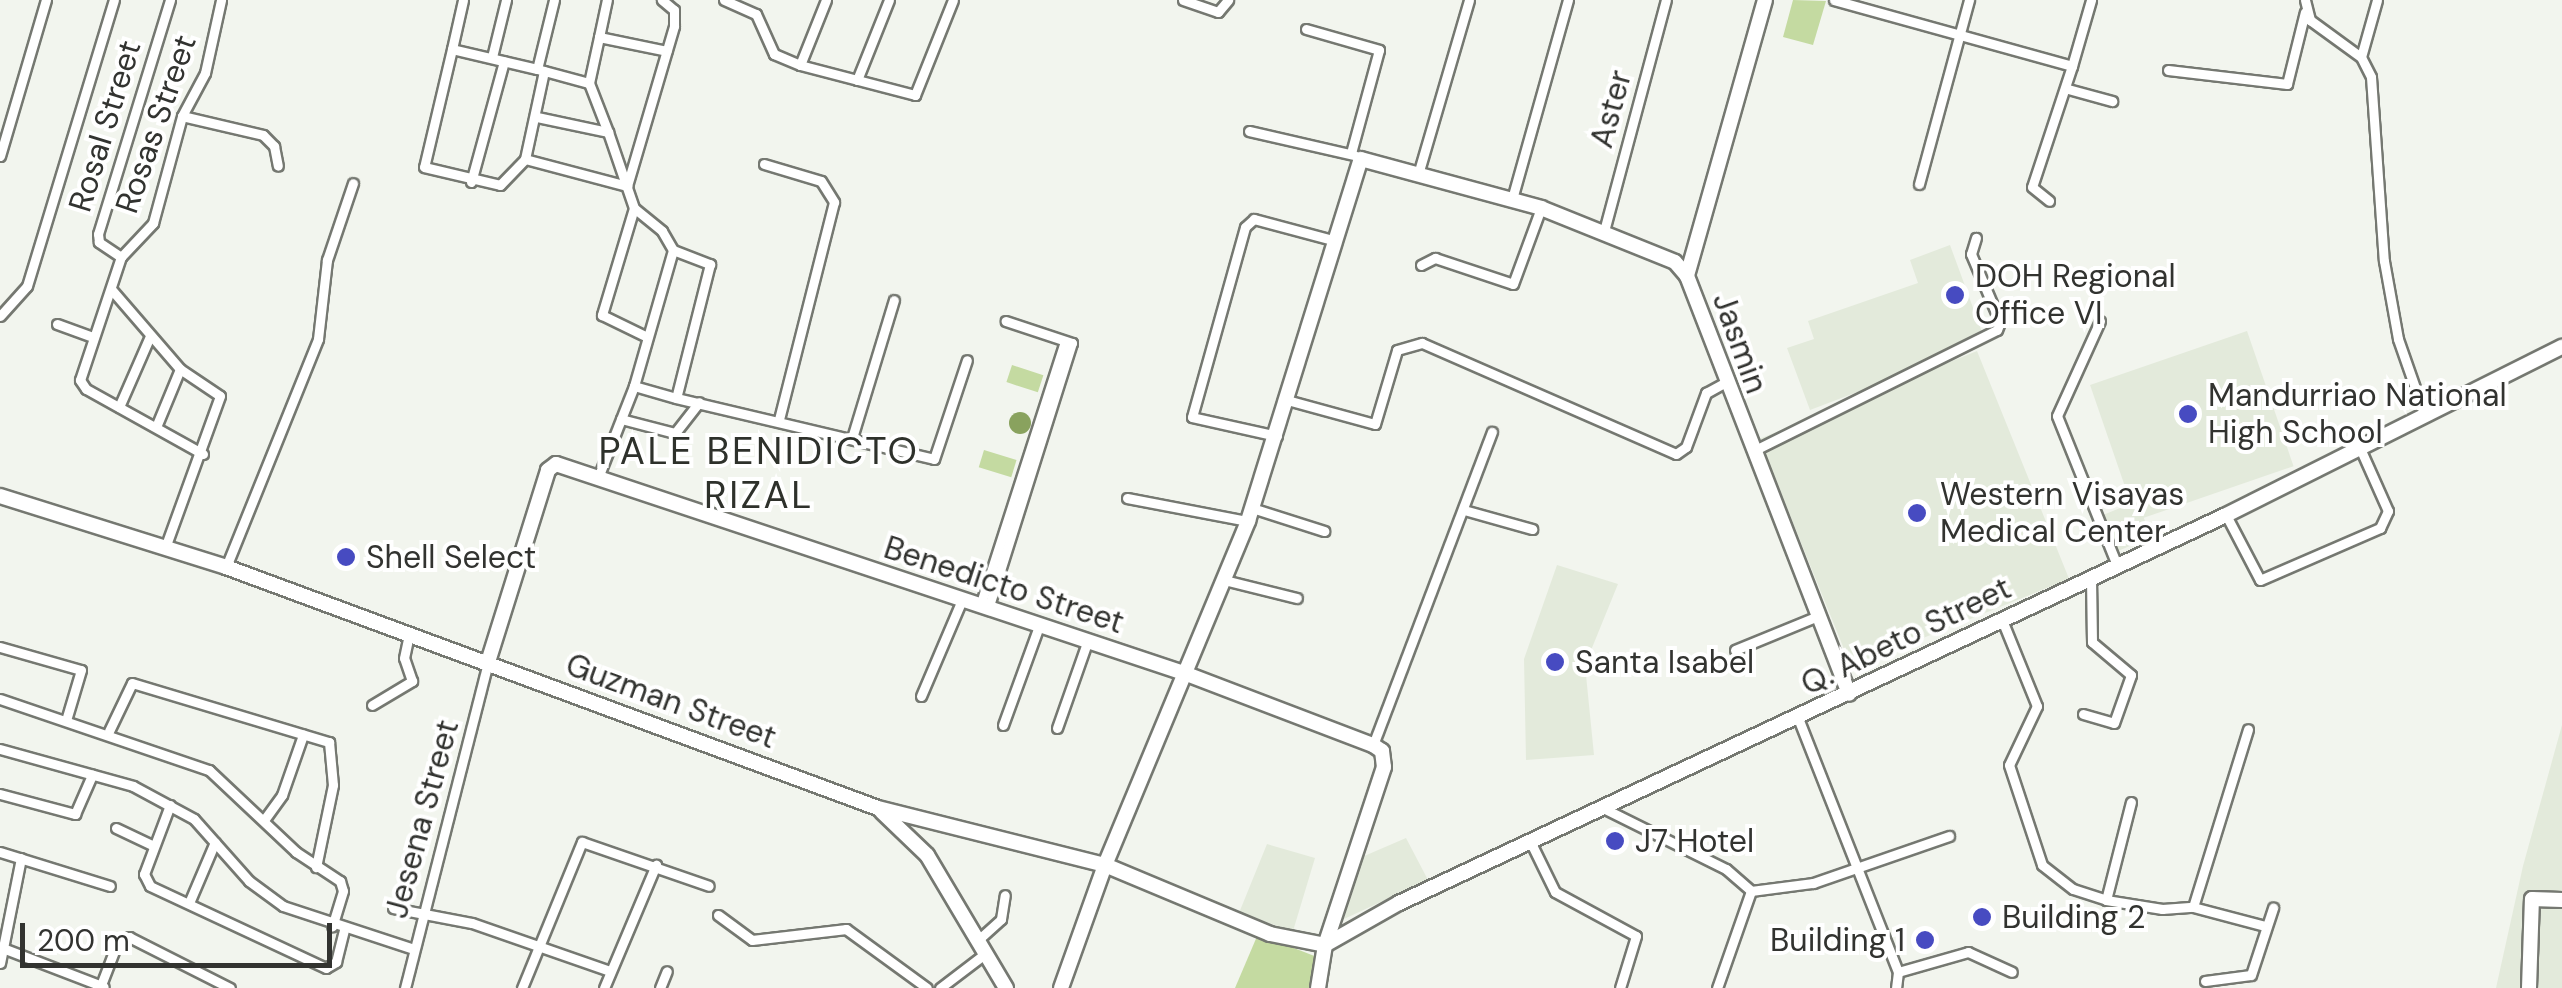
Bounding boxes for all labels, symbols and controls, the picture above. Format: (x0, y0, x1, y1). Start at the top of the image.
street label: Rosas Street (108, 30, 204, 218)
street label: Rosal Street (61, 36, 149, 216)
street label: Aster (1582, 66, 1640, 152)
place label: DOH Regional Office VI (1975, 258, 2176, 333)
marker: DOH Regional Office VI (1944, 284, 1966, 306)
street label: Jasmin (1704, 288, 1776, 398)
place label: Mandurriao National High School (2208, 377, 2507, 452)
marker: Mandurriao National High School (2177, 403, 2199, 425)
district label: PALE BENIDICTO RIZAL (598, 429, 920, 518)
place label: Western Visayas Medical Center (1940, 476, 2184, 551)
marker: Western Visayas Medical Center (1904, 500, 1930, 526)
street label: Benedicto Street (879, 528, 1129, 642)
place label: Shell Select (366, 538, 536, 576)
marker: Shell Select (335, 546, 357, 568)
street label: Q. Abeto Street (1795, 569, 2017, 703)
place label: Santa Isabel (1575, 643, 1754, 681)
street label: Guzman Street (561, 645, 781, 757)
marker: Santa Isabel (1544, 651, 1566, 673)
street label: Jesena Street (377, 716, 467, 922)
place label: J7 Hotel (1635, 822, 1754, 860)
marker: J7 Hotel (1604, 830, 1626, 852)
place label: Building 2 (2002, 898, 2145, 936)
scale bar (25, 903, 338, 965)
marker: Building 2 (1971, 906, 1993, 928)
text: 200 m (37, 921, 130, 960)
place label: Building 1 (1770, 921, 1905, 959)
marker: Building 1 (1914, 929, 1936, 951)

